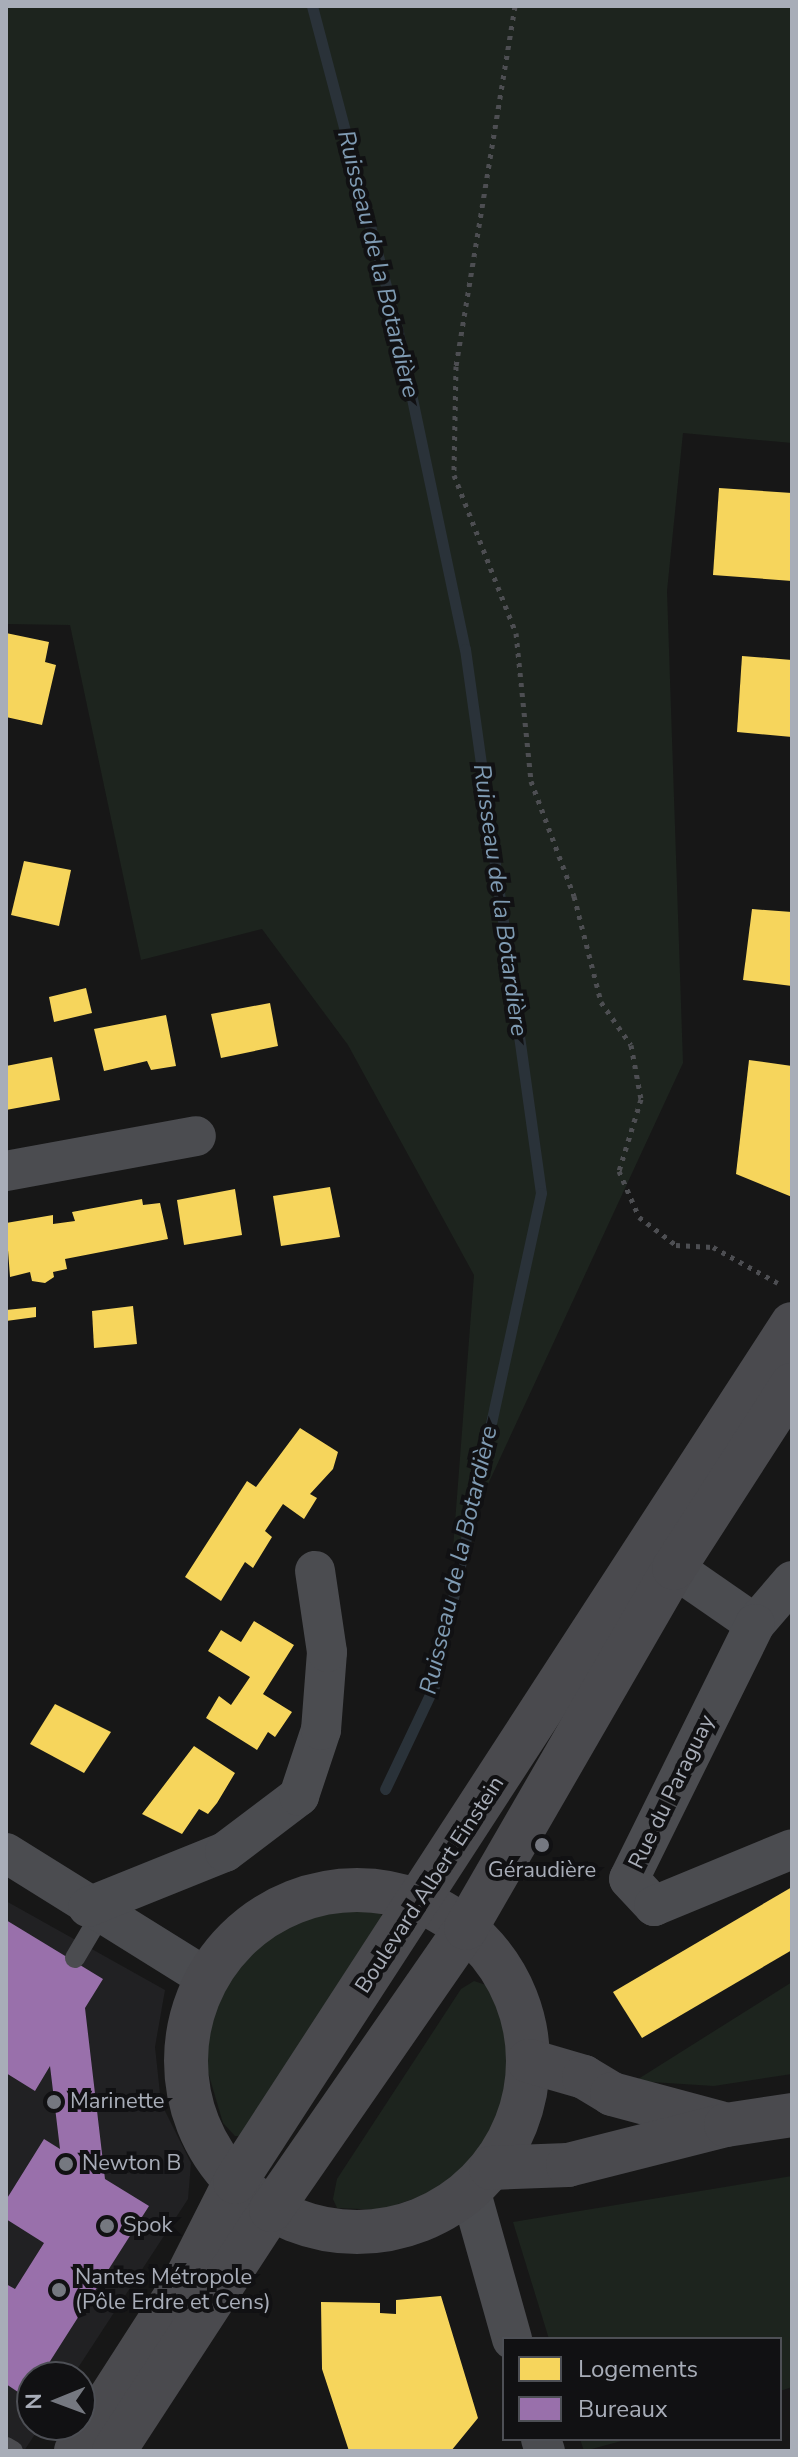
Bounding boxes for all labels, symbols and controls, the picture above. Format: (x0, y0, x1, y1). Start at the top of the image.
water label: Ruisseau de la Botardière (331, 127, 425, 401)
water label: Ruisseau de la Botardière (467, 762, 533, 1038)
water label: Ruisseau de la Botardière (414, 1423, 504, 1697)
street label: Rue du Paraguay (623, 1711, 721, 1873)
street label: Boulevard Albert Einstein (350, 1772, 510, 1998)
marker: Géraudière (533, 1836, 551, 1854)
place label: Géraudière (488, 1858, 596, 1884)
place label: Marinette (70, 2089, 164, 2115)
marker: Marinette (45, 2093, 63, 2111)
place label: Newton B (82, 2151, 181, 2177)
marker: Newton B (57, 2155, 75, 2173)
place label: Spok (123, 2213, 173, 2239)
marker: Spok (98, 2217, 116, 2235)
place label: Nantes Métropole (Pôle Erdre et Cens) (75, 2264, 271, 2316)
marker: Nantes Métropole (Pôle Erdre et Cens) (50, 2281, 68, 2299)
legend (502, 2337, 782, 2441)
text: Logements (578, 2353, 698, 2385)
north arrow (16, 2361, 96, 2441)
text: N (19, 2393, 49, 2410)
text: Bureaux (578, 2393, 668, 2425)

